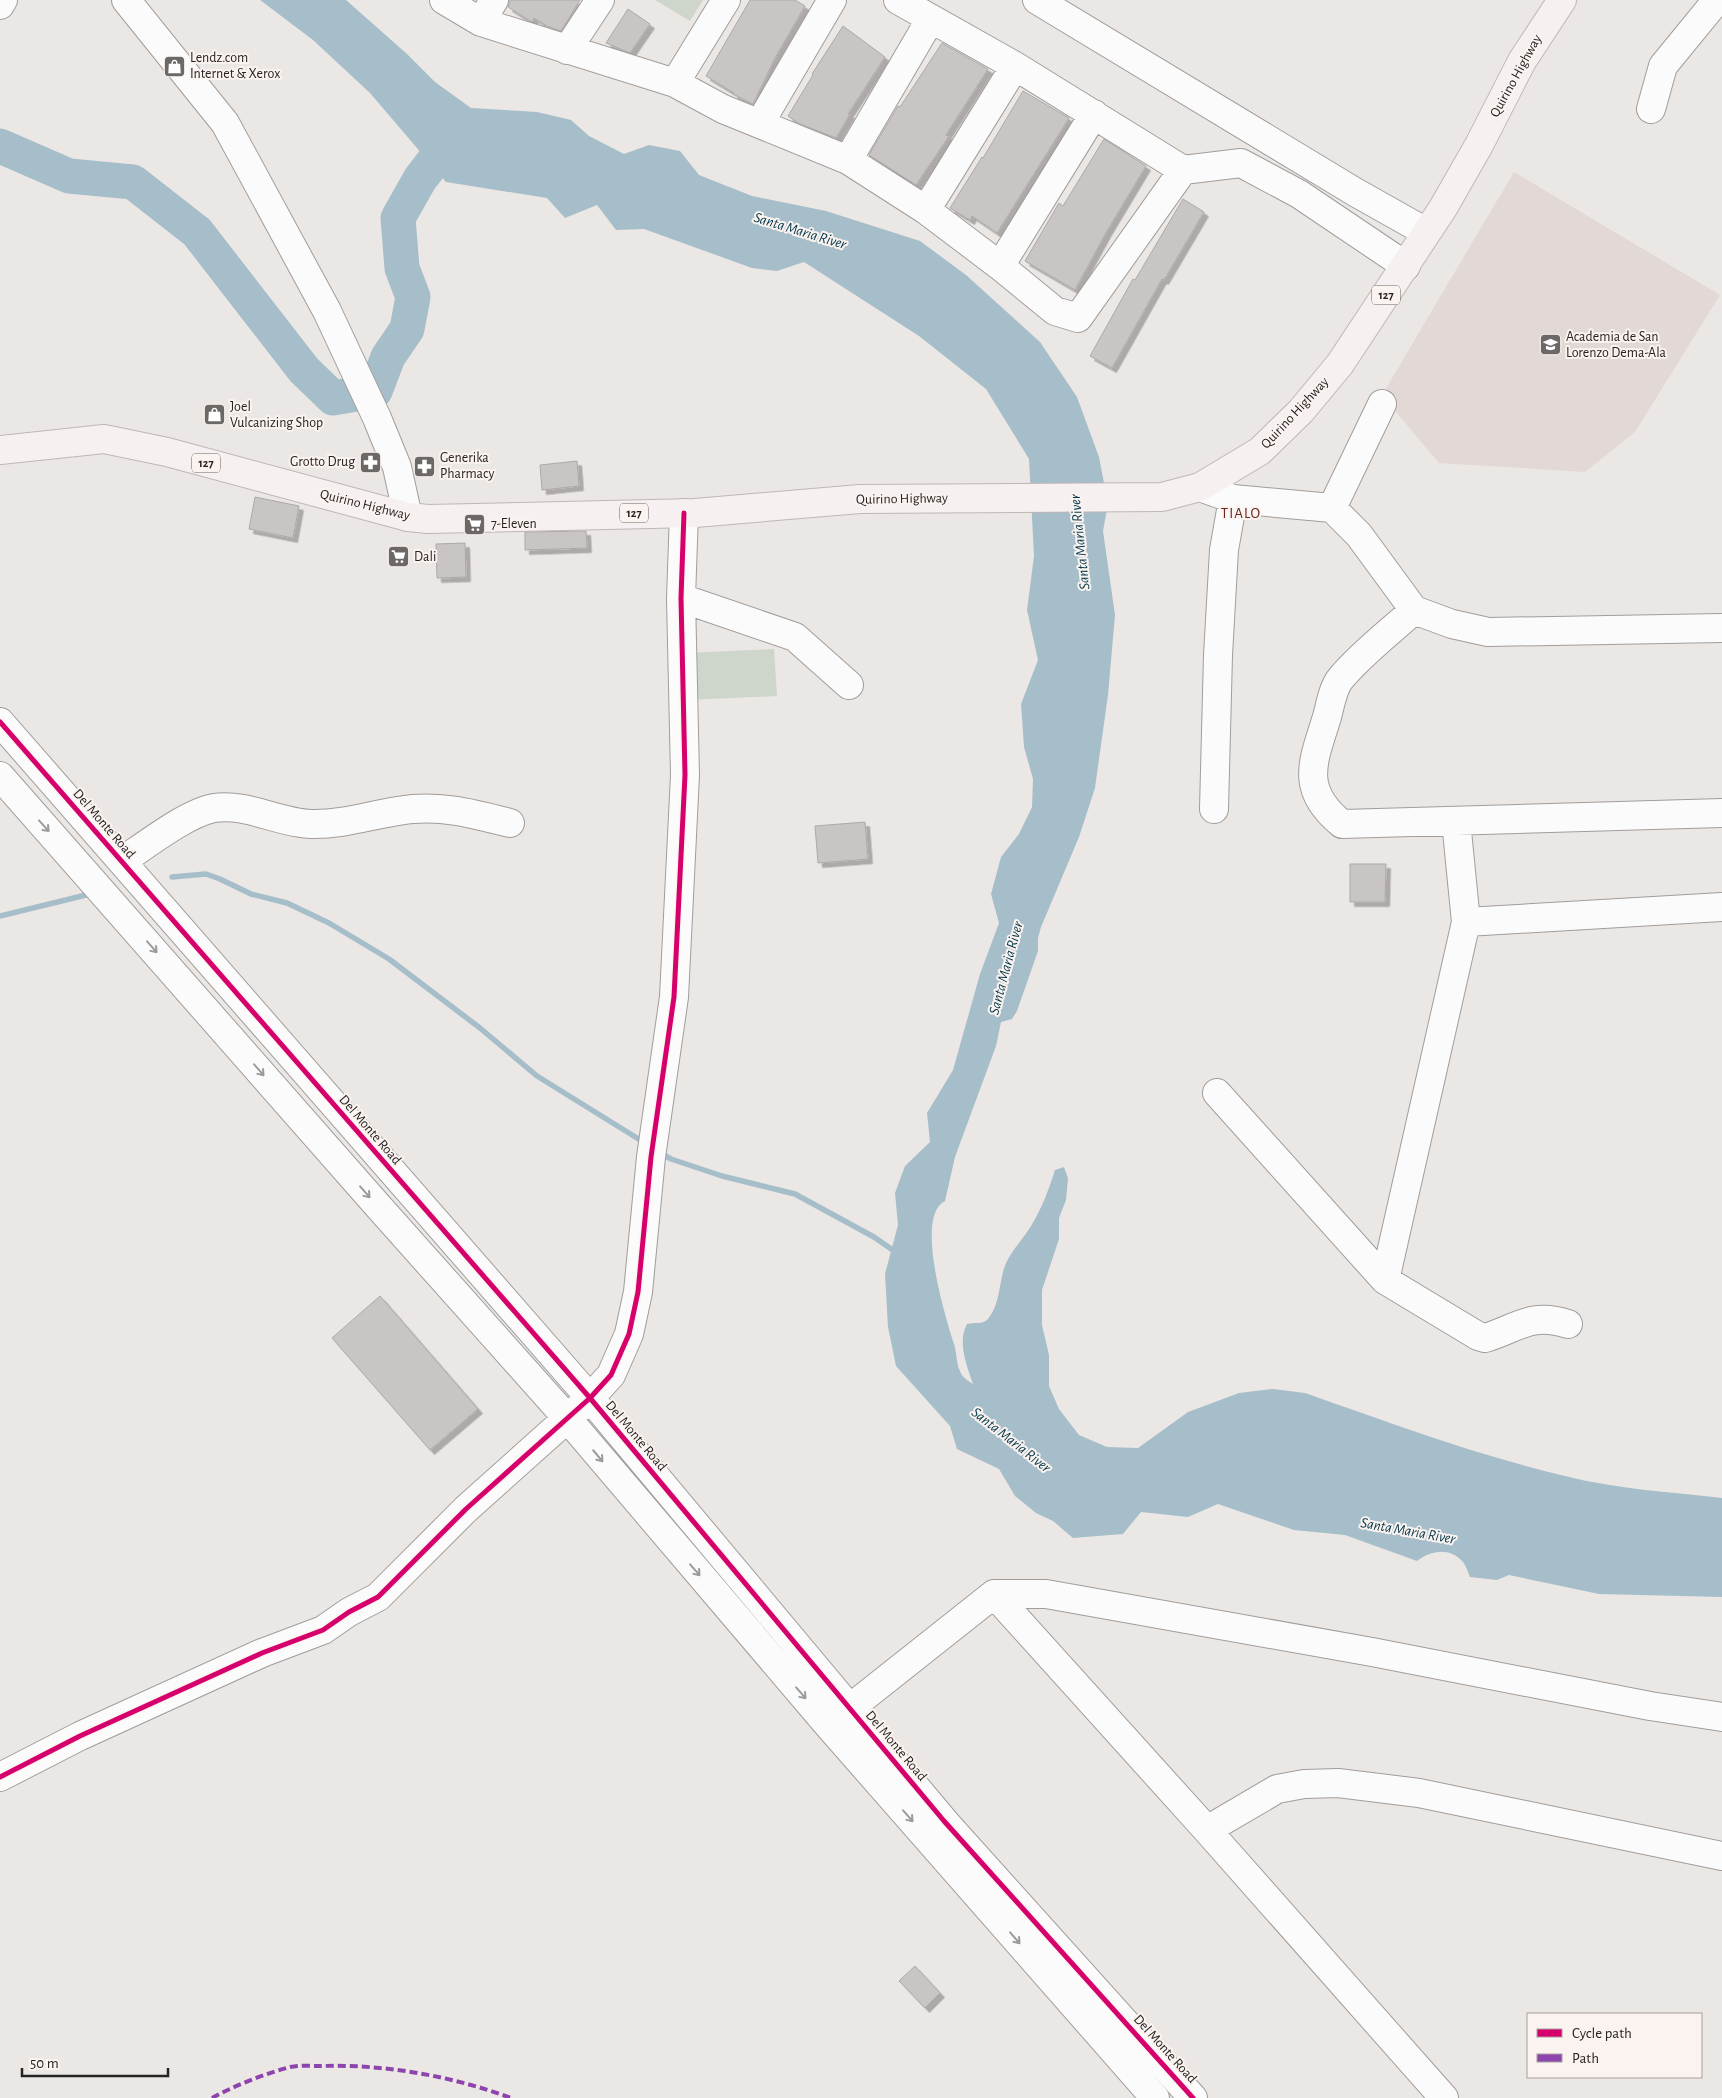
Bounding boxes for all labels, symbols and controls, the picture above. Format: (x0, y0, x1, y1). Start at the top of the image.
street label: Quirino Highway (1488, 32, 1544, 120)
place label: Lendz.com Internet & Xerox (190, 51, 280, 81)
shop icon: Lendz.com Internet & Xerox (162, 54, 186, 78)
water label: Santa Maria River (752, 210, 849, 252)
road number: 127 (1372, 286, 1400, 304)
place label: Academia de San Lorenzo Dema-Ala (1566, 330, 1667, 360)
school or university icon: Academia de San Lorenzo Dema-Ala (1538, 333, 1562, 357)
street label: Quirino Highway (1258, 375, 1332, 451)
place label: Joel Vulcanizing Shop (230, 400, 323, 430)
shop icon: Joel Vulcanizing Shop (202, 403, 226, 427)
pharmacy icon: Grotto Drug (359, 450, 383, 474)
place label: Generika Pharmacy (440, 451, 494, 481)
road number: 127 (192, 453, 220, 472)
pharmacy icon: Generika Pharmacy (412, 454, 436, 478)
place label: Grotto Drug (290, 455, 355, 469)
street label: Quirino Highway (319, 487, 411, 523)
street label: Quirino Highway (856, 491, 948, 507)
water label: Santa Maria River (1067, 492, 1092, 590)
road number: 127 (620, 503, 648, 522)
district label: TIALO (1221, 506, 1261, 521)
supermarket icon: 7-Eleven (463, 512, 487, 536)
place label: 7-Eleven (491, 517, 537, 531)
supermarket icon: Dali (386, 545, 410, 569)
place label: Dali (414, 550, 436, 564)
street label: Del Monte Road (70, 787, 138, 861)
one-way arrow (38, 819, 50, 832)
water label: Santa Maria River (986, 919, 1026, 1016)
one-way arrow (146, 941, 157, 954)
one-way arrow (253, 1063, 264, 1076)
street label: Del Monte Road (336, 1093, 404, 1167)
one-way arrow (360, 1186, 371, 1199)
street label: Del Monte Road (603, 1398, 669, 1474)
water label: Santa Maria River (969, 1405, 1054, 1476)
one-way arrow (592, 1449, 604, 1462)
water label: Santa Maria River (1360, 1515, 1458, 1547)
one-way arrow (689, 1563, 700, 1576)
one-way arrow (795, 1687, 806, 1700)
street label: Del Monte Road (863, 1708, 929, 1784)
one-way arrow (902, 1809, 913, 1822)
one-way arrow (1009, 1931, 1021, 1944)
street label: Del Monte Road (1131, 2012, 1199, 2086)
legend (1527, 2013, 1702, 2078)
text: Cycle path (1572, 2026, 1632, 2041)
scale bar (22, 2046, 169, 2078)
text: Path (1572, 2051, 1599, 2066)
text: 50 m (30, 2056, 59, 2071)

